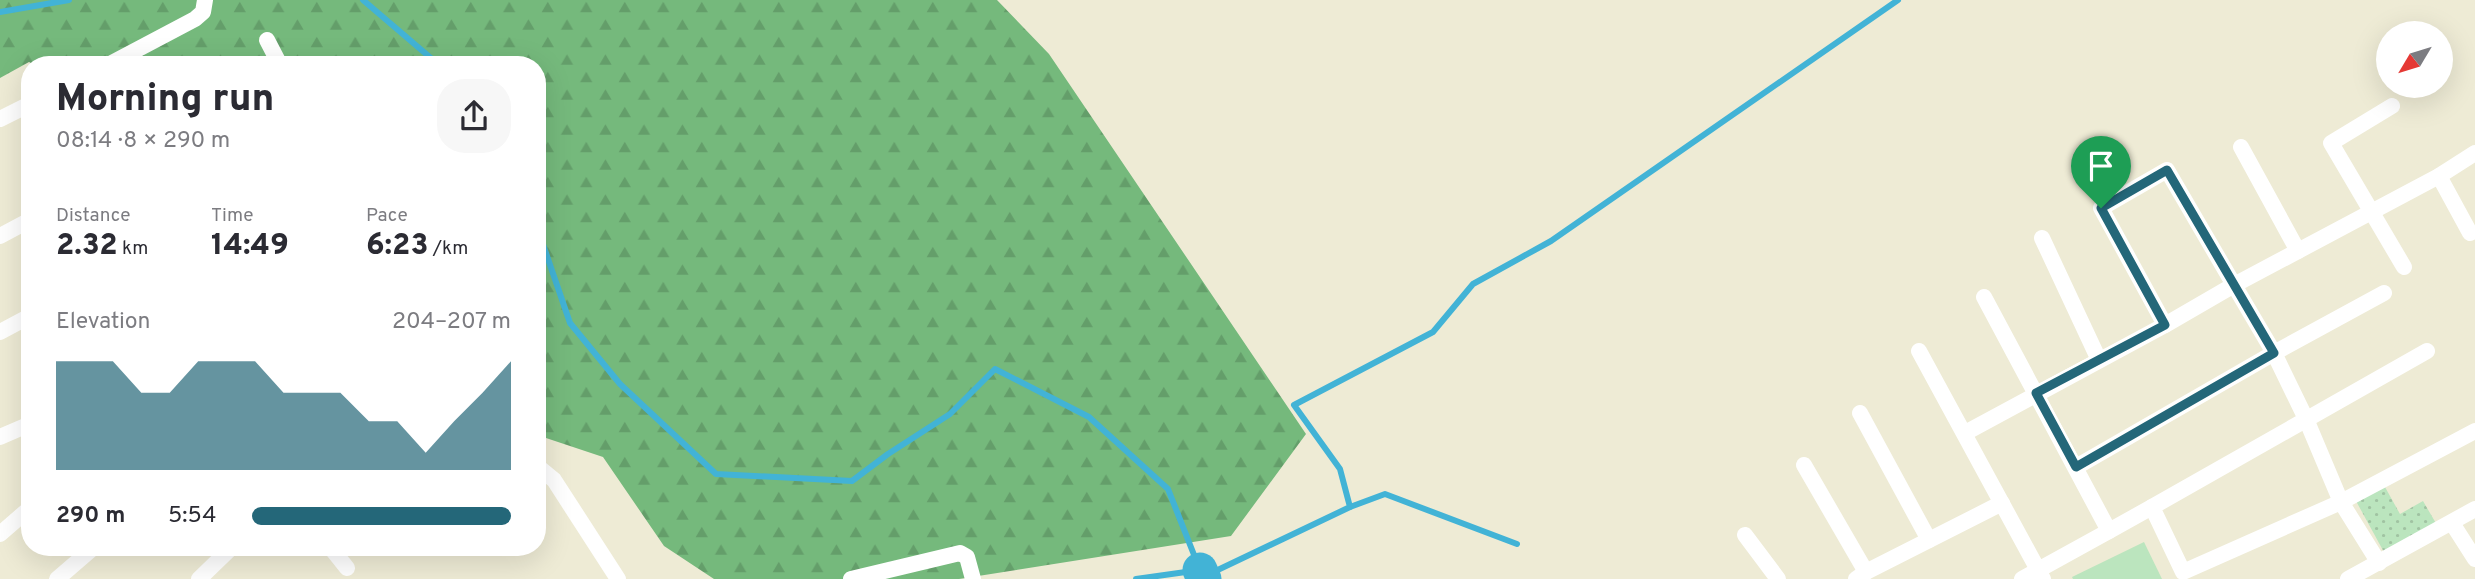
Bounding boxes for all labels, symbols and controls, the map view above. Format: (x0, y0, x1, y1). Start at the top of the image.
north arrow (2376, 21, 2454, 98)
map controls (2376, 21, 2453, 98)
text: Morning run (56, 76, 274, 125)
button: share (437, 79, 511, 153)
text: 08:14 · 8 × 290 m (56, 127, 230, 156)
pin (2071, 136, 2131, 208)
icon: arrive (2082, 147, 2120, 185)
text: Distance (56, 204, 131, 228)
text: Time (211, 204, 254, 228)
text: Pace (366, 204, 408, 228)
text: 2.32 (56, 228, 118, 265)
text: 14:49 (211, 228, 289, 265)
text: 6:23 (366, 228, 428, 265)
text: km (118, 237, 148, 261)
text: /km (428, 237, 468, 261)
text: Elevation (56, 308, 151, 337)
text: 204–207 m (392, 308, 511, 337)
text: 290 m (56, 502, 125, 531)
text: 5:54 (168, 502, 216, 531)

